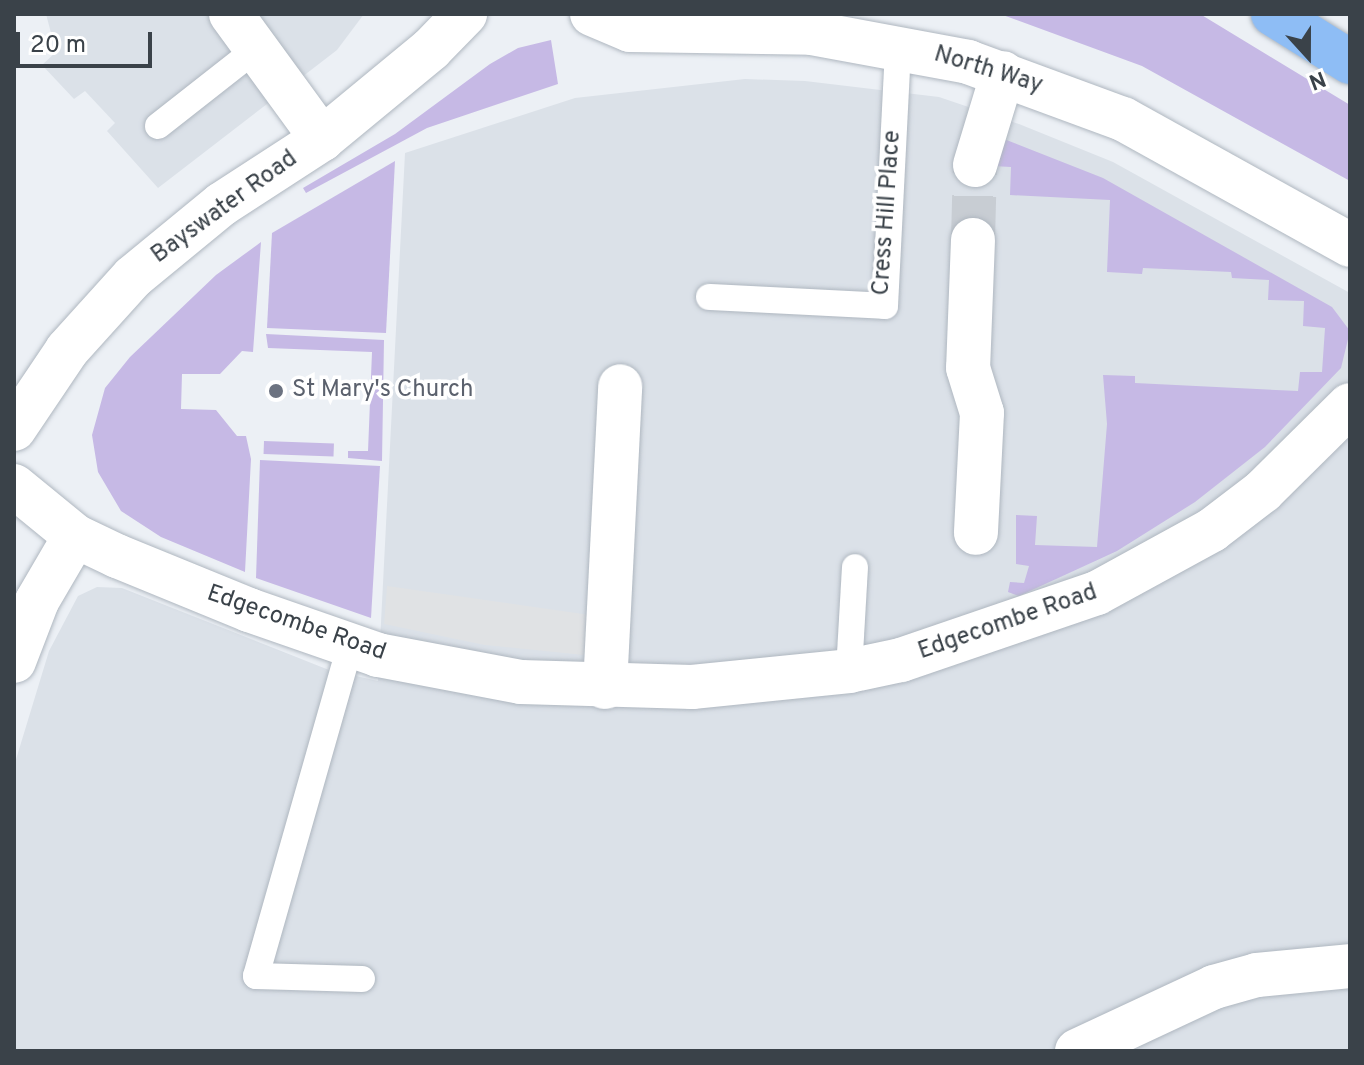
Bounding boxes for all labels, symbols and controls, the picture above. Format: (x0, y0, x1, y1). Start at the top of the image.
scale bar (20, 16, 156, 66)
north arrow (1268, 16, 1348, 96)
text: 20 m (30, 31, 86, 61)
street label: North Way (930, 41, 1046, 101)
text: N (1305, 63, 1329, 94)
street label: Cress Hill Place (868, 129, 908, 297)
street label: Bayswater Road (146, 145, 304, 271)
place label: St Mary's Church (292, 377, 474, 405)
marker: St Mary's Church (267, 382, 285, 400)
street label: Edgecombe Road (915, 579, 1101, 667)
street label: Edgecombe Road (203, 580, 389, 668)

